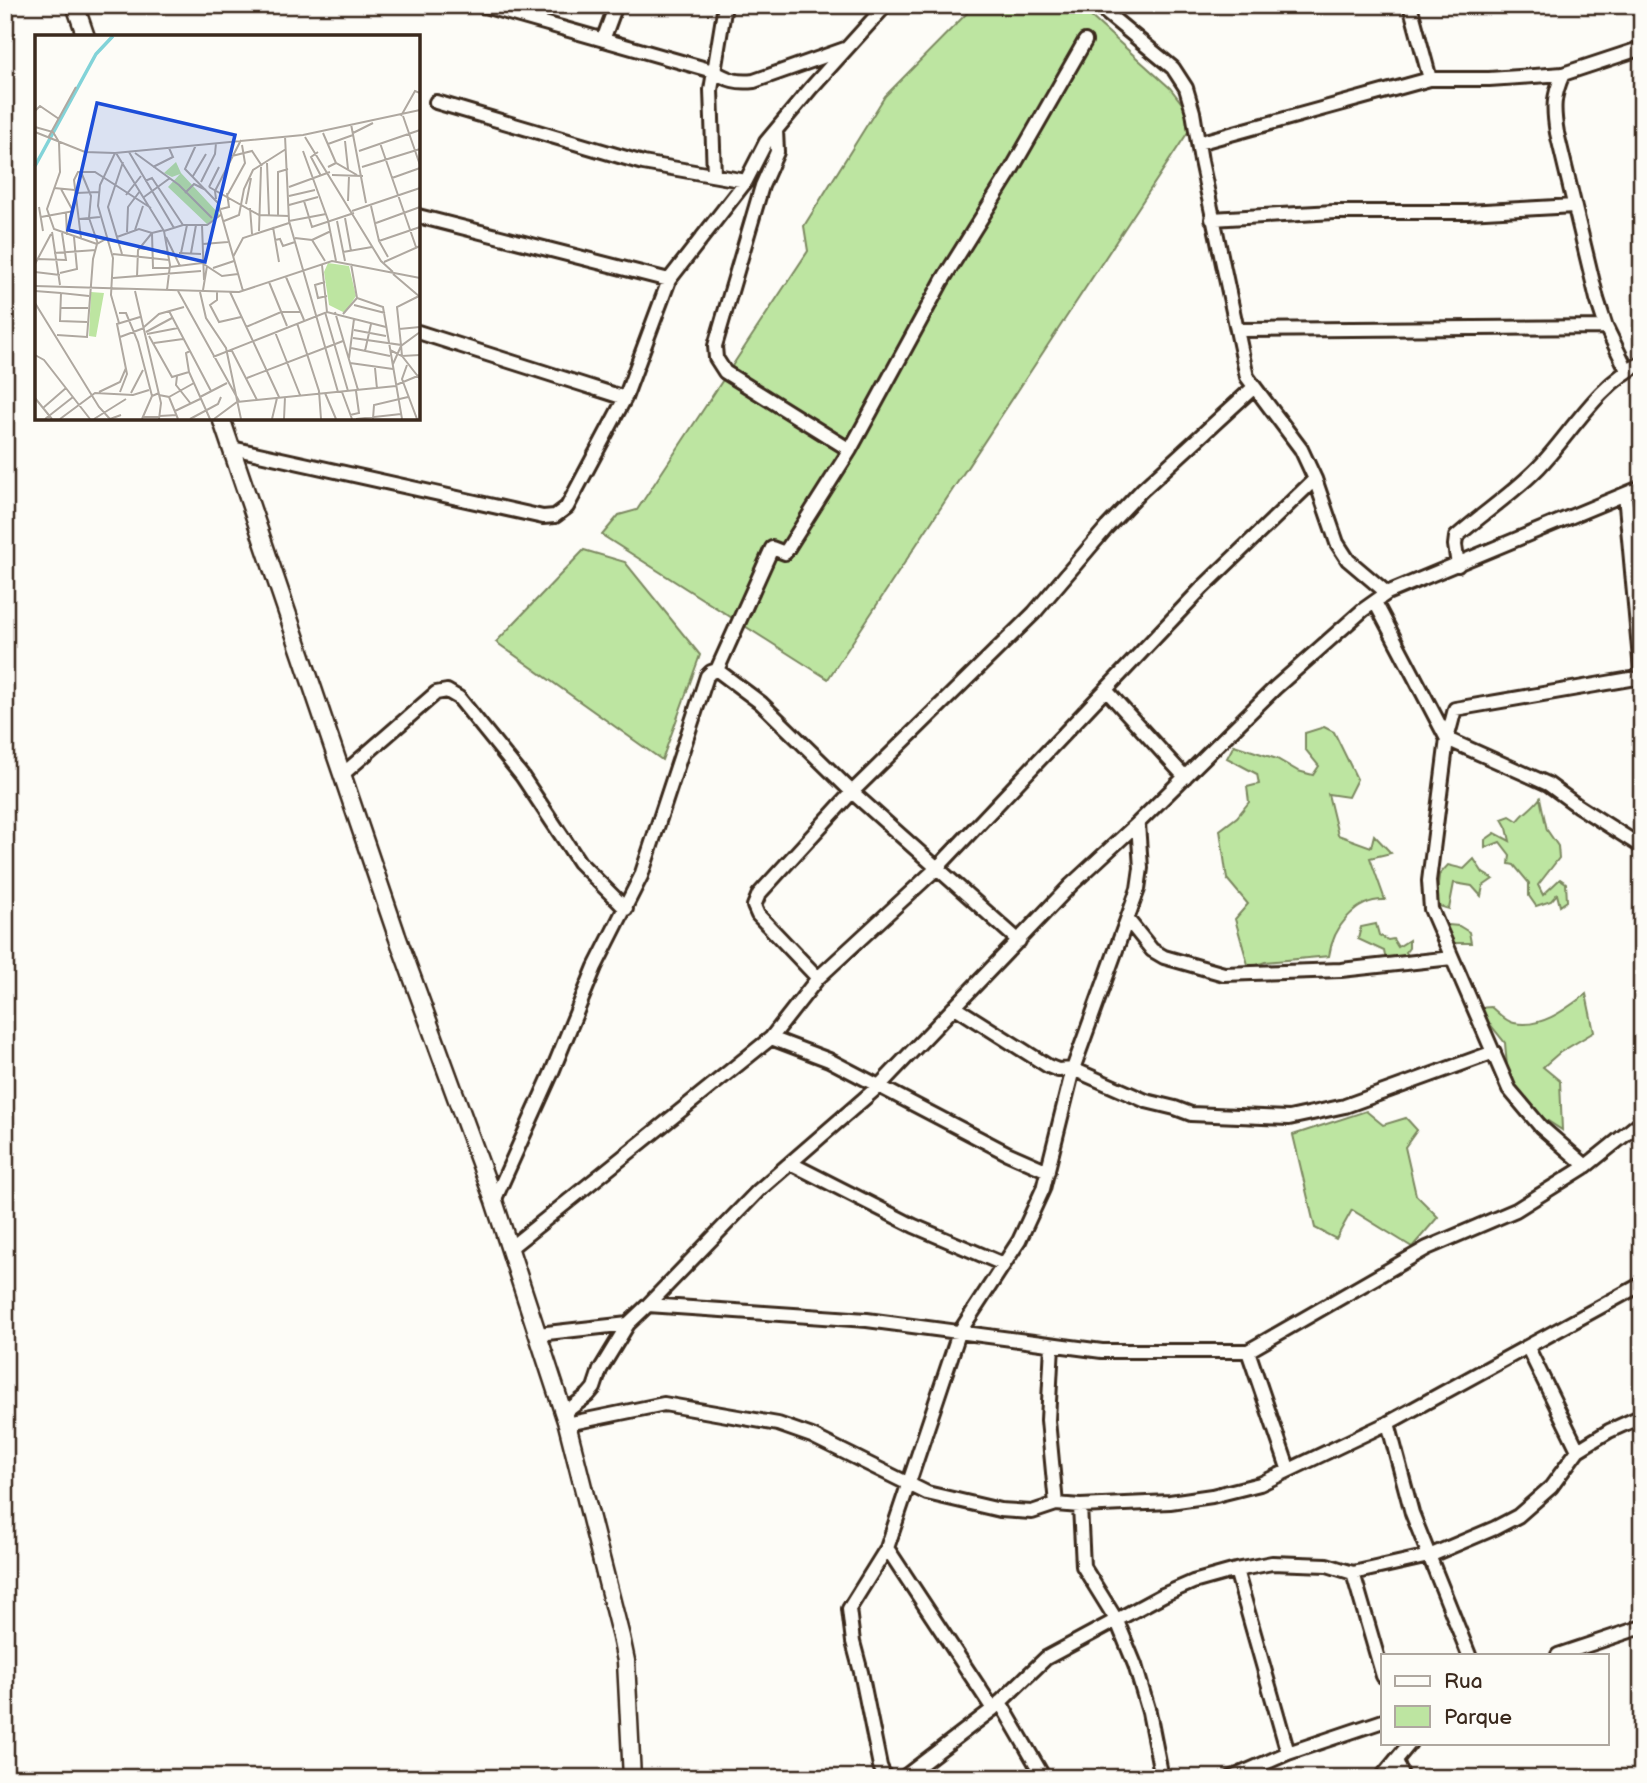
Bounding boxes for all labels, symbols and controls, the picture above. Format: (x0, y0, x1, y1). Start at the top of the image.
inset map (35, 35, 420, 420)
legend (1381, 1654, 1608, 1744)
text: Rua (1444, 1669, 1483, 1694)
text: Parque (1444, 1705, 1512, 1730)

